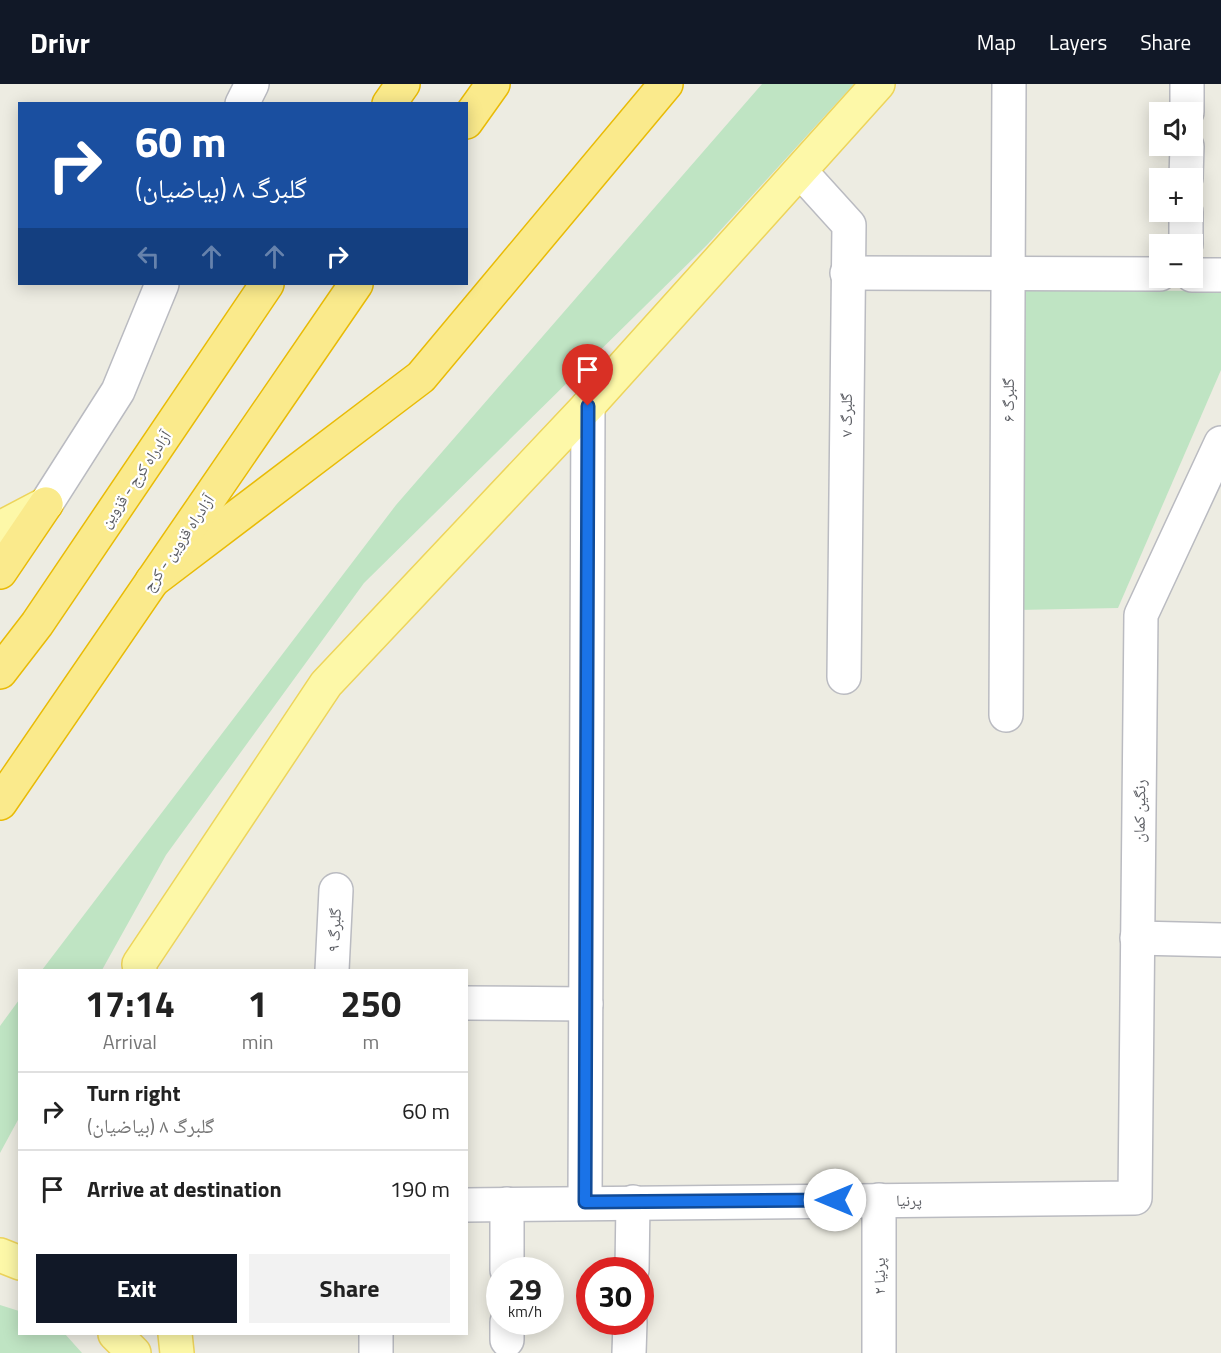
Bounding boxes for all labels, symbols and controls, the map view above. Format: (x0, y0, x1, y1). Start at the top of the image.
text: Drivr (30, 21, 90, 64)
text: Map (977, 26, 1016, 58)
text: Layers (1049, 26, 1107, 58)
text: Share (1140, 26, 1191, 58)
map controls (1149, 102, 1203, 288)
button: sound (1149, 102, 1203, 156)
text: 60 m (135, 109, 227, 173)
icon: right (36, 126, 114, 204)
text: گلبرگ ۸ (بیاضیان) (135, 167, 307, 208)
button: + (1149, 168, 1203, 222)
button: − (1149, 234, 1203, 288)
icon: left (132, 240, 165, 273)
icon: ahead (195, 240, 228, 273)
icon: ahead (258, 240, 291, 273)
icon: right (321, 240, 354, 273)
pin (562, 344, 613, 406)
icon: arrive (571, 353, 604, 386)
street label: گلبرگ ۶ (996, 378, 1020, 422)
street label: گلبرگ ۷ (834, 393, 858, 437)
street label: آزادراه کرج - قزوین (93, 425, 177, 533)
street label: آزادراه قزوین - کرج (136, 489, 220, 597)
street label: رنگین کمان (1126, 779, 1152, 843)
street label: گلبرگ ۹ (321, 907, 347, 953)
text: 17:14 (85, 976, 175, 1031)
text: 1 (248, 976, 268, 1031)
text: 250 (341, 976, 401, 1031)
text: Arrival (103, 1026, 157, 1057)
text: min (242, 1026, 274, 1057)
text: m (362, 1026, 379, 1057)
text: Turn right (87, 1076, 181, 1110)
text: 60 m (402, 1094, 450, 1128)
icon: right (36, 1095, 69, 1128)
text: گلبرگ ۸ (بیاضیان) (87, 1110, 214, 1141)
position arrow (803, 1168, 867, 1232)
text: Arrive at destination (87, 1172, 282, 1206)
text: 190 m (390, 1172, 450, 1206)
icon: arrive (36, 1173, 69, 1206)
street label: پرنیا (896, 1188, 922, 1212)
button: Exit (36, 1254, 237, 1323)
button: Share (249, 1254, 450, 1323)
speed limit sign: 30 (576, 1257, 654, 1335)
street label: پرنیا ۲ (867, 1257, 891, 1294)
text: 29 (508, 1266, 542, 1312)
text: km/h (508, 1300, 542, 1323)

